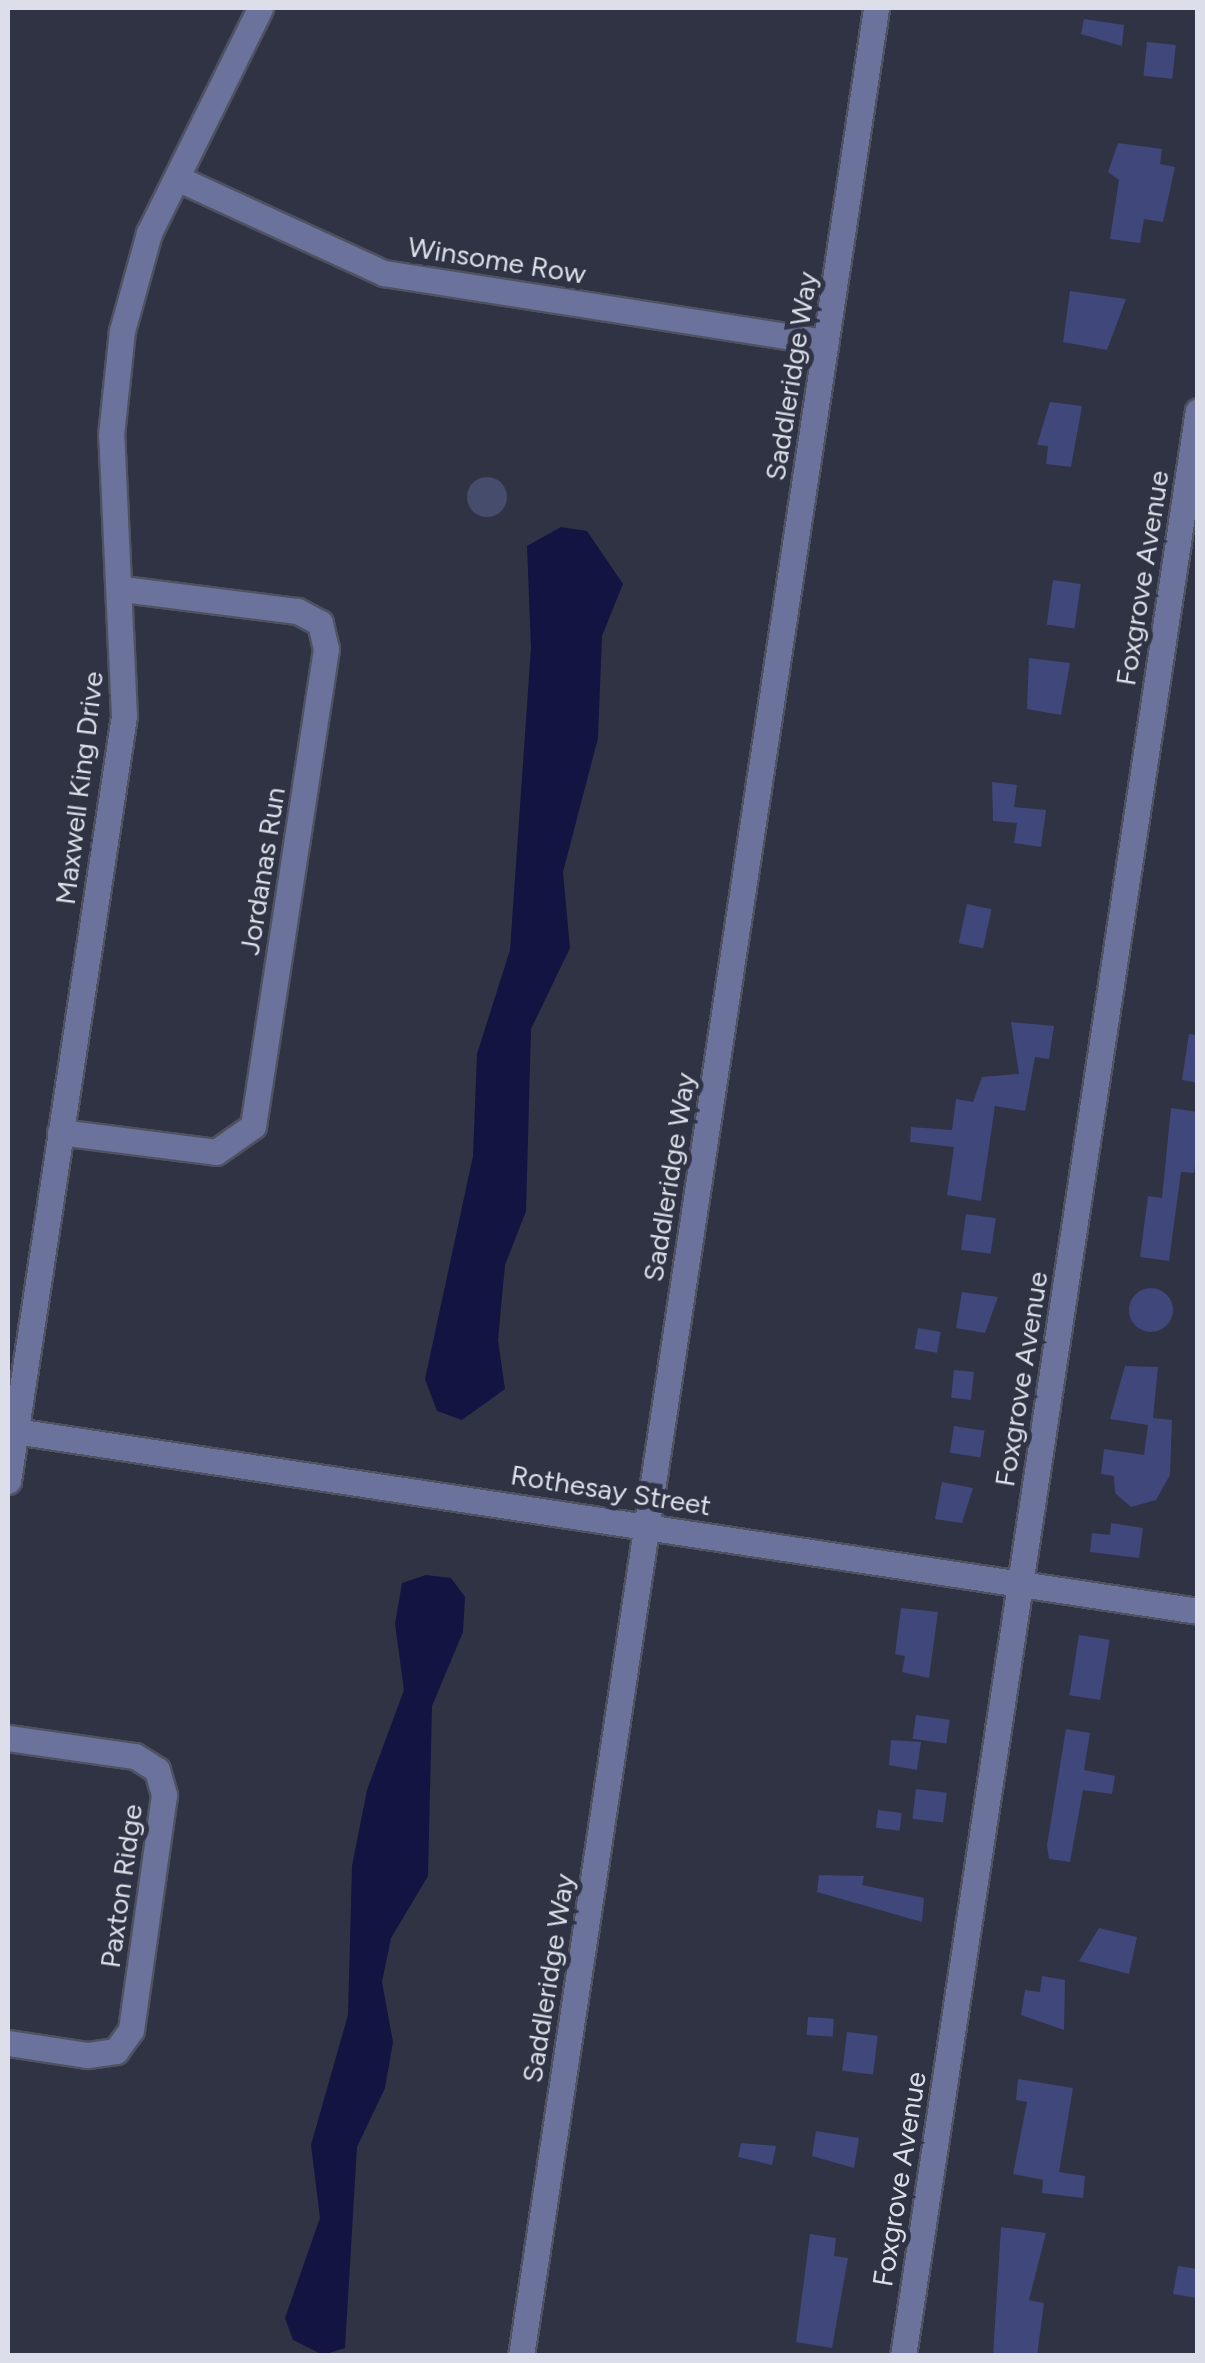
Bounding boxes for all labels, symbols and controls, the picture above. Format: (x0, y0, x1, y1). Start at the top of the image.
street label: Winsome Row (406, 229, 588, 291)
street label: Saddleridge Way (758, 269, 824, 483)
street label: Foxgrove Avenue (1108, 468, 1176, 688)
street label: Maxwell King Drive (48, 669, 110, 907)
street label: Jordanas Run (232, 785, 292, 957)
street label: Saddleridge Way (636, 1070, 702, 1284)
street label: Foxgrove Avenue (987, 1269, 1055, 1489)
street label: Rothesay Street (508, 1458, 714, 1522)
street label: Paxton Ridge (93, 1802, 149, 1970)
street label: Saddleridge Way (515, 1871, 581, 2085)
street label: Foxgrove Avenue (865, 2069, 933, 2289)

